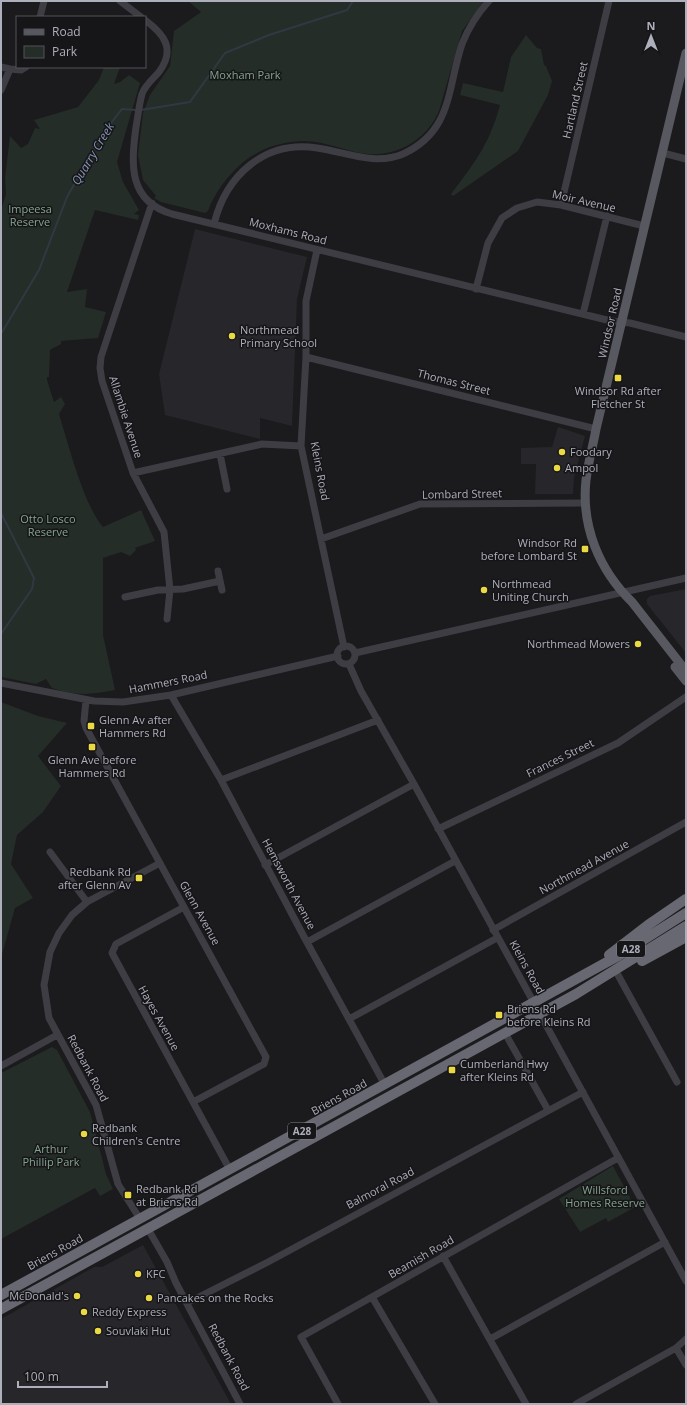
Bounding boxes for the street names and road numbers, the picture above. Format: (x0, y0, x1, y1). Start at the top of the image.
street label: Hartland Street (558, 60, 591, 140)
street label: Moir Avenue (551, 186, 617, 215)
street label: Moxhams Road (248, 214, 329, 247)
street label: Windsor Road (594, 286, 625, 360)
street label: Thomas Street (416, 365, 492, 398)
street label: Allambie Avenue (106, 374, 147, 460)
street label: Kleins Road (307, 440, 334, 502)
street label: Lombard Street (422, 485, 502, 502)
street label: Hammers Road (127, 667, 208, 696)
street label: Frances Street (524, 735, 596, 780)
street label: Hemsworth Avenue (259, 836, 320, 932)
street label: Northmead Avenue (536, 836, 631, 897)
street label: Glenn Avenue (177, 878, 224, 948)
street label: Kleins Road (506, 937, 548, 996)
road number: A28 (617, 941, 645, 957)
street label: Hayes Avenue (135, 982, 184, 1053)
street label: Redbank Road (64, 1031, 112, 1104)
street label: Briens Road (308, 1075, 369, 1118)
road number: A28 (288, 1123, 316, 1139)
street label: Balmoral Road (343, 1163, 417, 1212)
street label: Briens Road (24, 1230, 85, 1273)
street label: Beamish Road (385, 1232, 456, 1281)
street label: Redbank Road (205, 1320, 253, 1393)

